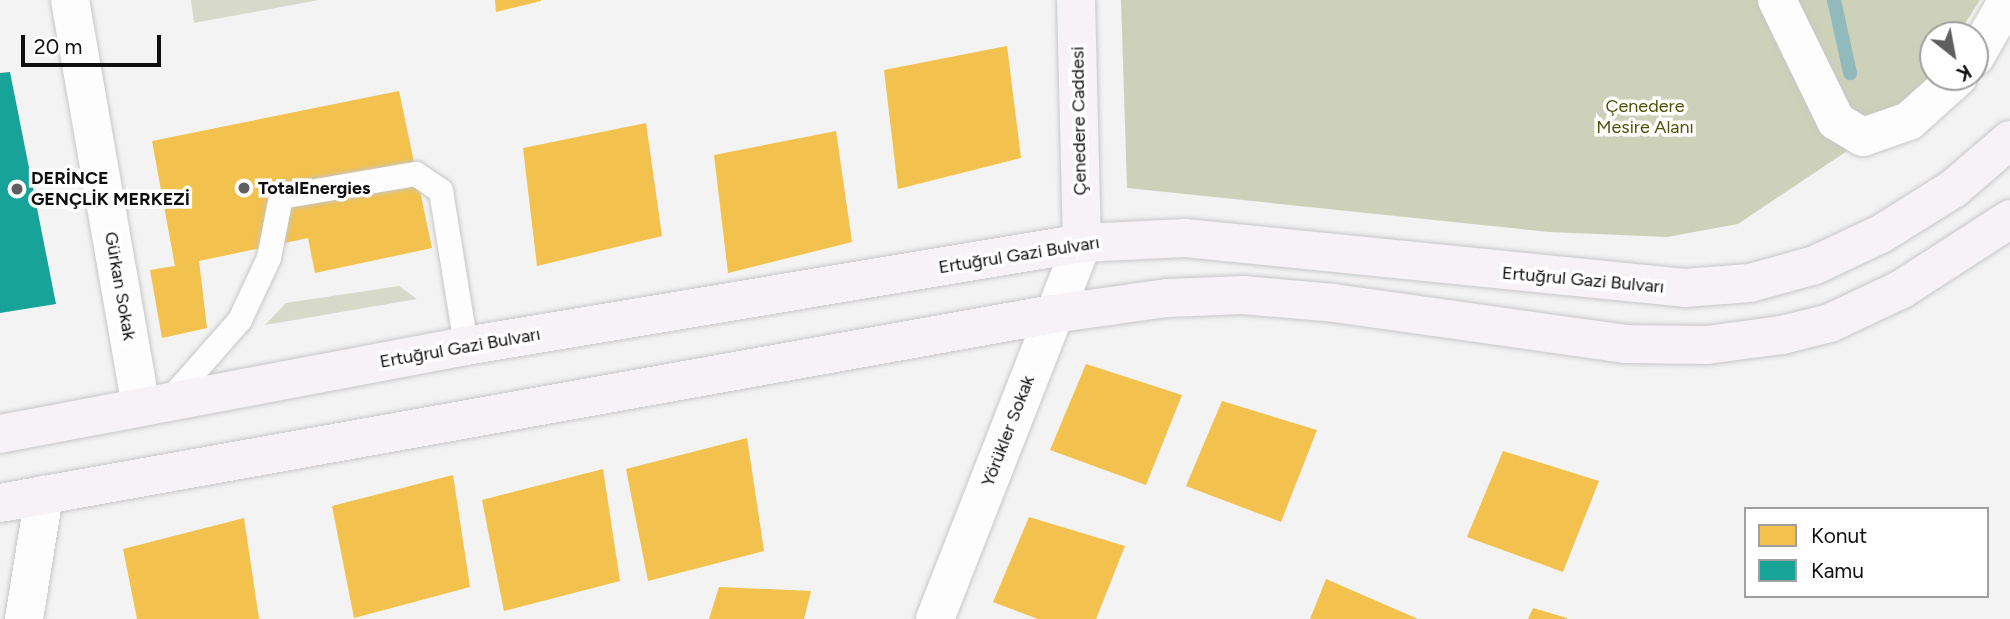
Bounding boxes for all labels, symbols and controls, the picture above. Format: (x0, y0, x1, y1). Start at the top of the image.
scale bar (24, 21, 164, 65)
north arrow (1919, 21, 1989, 91)
text: 20 m (34, 34, 82, 59)
street label: Çenedere Caddesi (1067, 46, 1091, 196)
text: K (1953, 60, 1975, 86)
park label: Çenedere Mesire Alanı (1596, 96, 1694, 138)
place label: DERİNCE GENÇLİK MERKEZİ (31, 168, 190, 210)
place label: TotalEnergies (258, 177, 370, 199)
marker: TotalEnergies (236, 180, 252, 196)
marker: DERİNCE GENÇLİK MERKEZİ (9, 181, 25, 197)
street label: Gürkan Sokak (100, 230, 140, 342)
street label: Ertuğrul Gazi Bulvarı (937, 232, 1101, 278)
street label: Ertuğrul Gazi Bulvarı (1501, 262, 1665, 298)
street label: Ertuğrul Gazi Bulvarı (378, 323, 542, 373)
street label: Yörükler Sokak (977, 372, 1039, 490)
legend (1744, 507, 1989, 598)
text: Konut (1811, 523, 1867, 548)
text: Kamu (1811, 558, 1864, 583)

